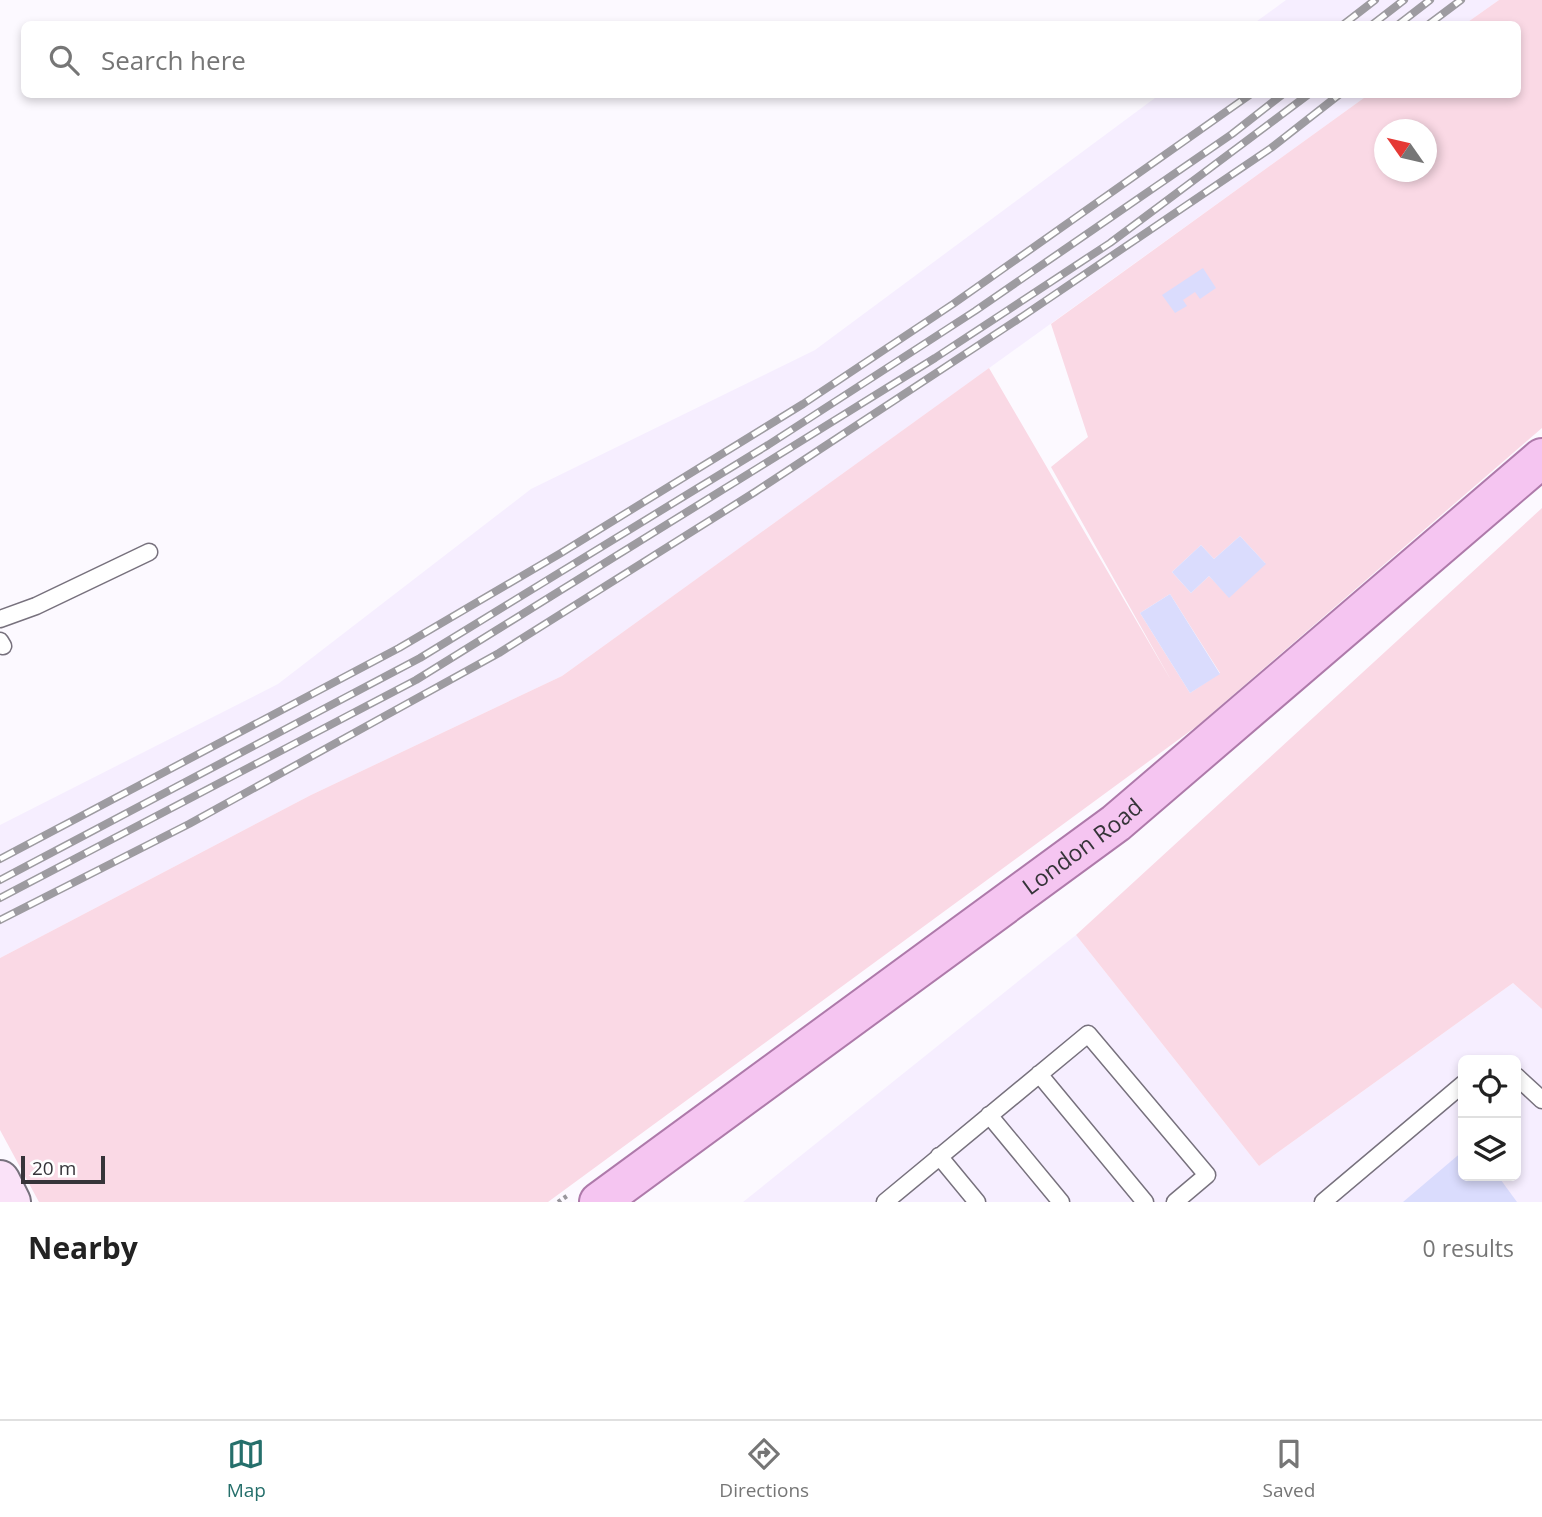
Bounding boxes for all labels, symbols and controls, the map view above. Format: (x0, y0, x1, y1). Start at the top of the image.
search box (21, 21, 1521, 98)
icon: search (45, 41, 83, 79)
text: Search here (101, 42, 246, 78)
north arrow (1374, 119, 1437, 182)
street label: London Road (1015, 790, 1149, 902)
map controls (1458, 1055, 1521, 1181)
button: locate (1458, 1055, 1521, 1118)
button: layers (1458, 1118, 1521, 1181)
scale bar (21, 1153, 105, 1185)
text: 20 m (32, 1155, 76, 1181)
text: Nearby (28, 1227, 138, 1268)
text: 0 results (1423, 1232, 1514, 1264)
tab: Map (227, 1435, 266, 1503)
tab: Directions (719, 1435, 809, 1503)
tab: Saved (1263, 1435, 1315, 1503)

